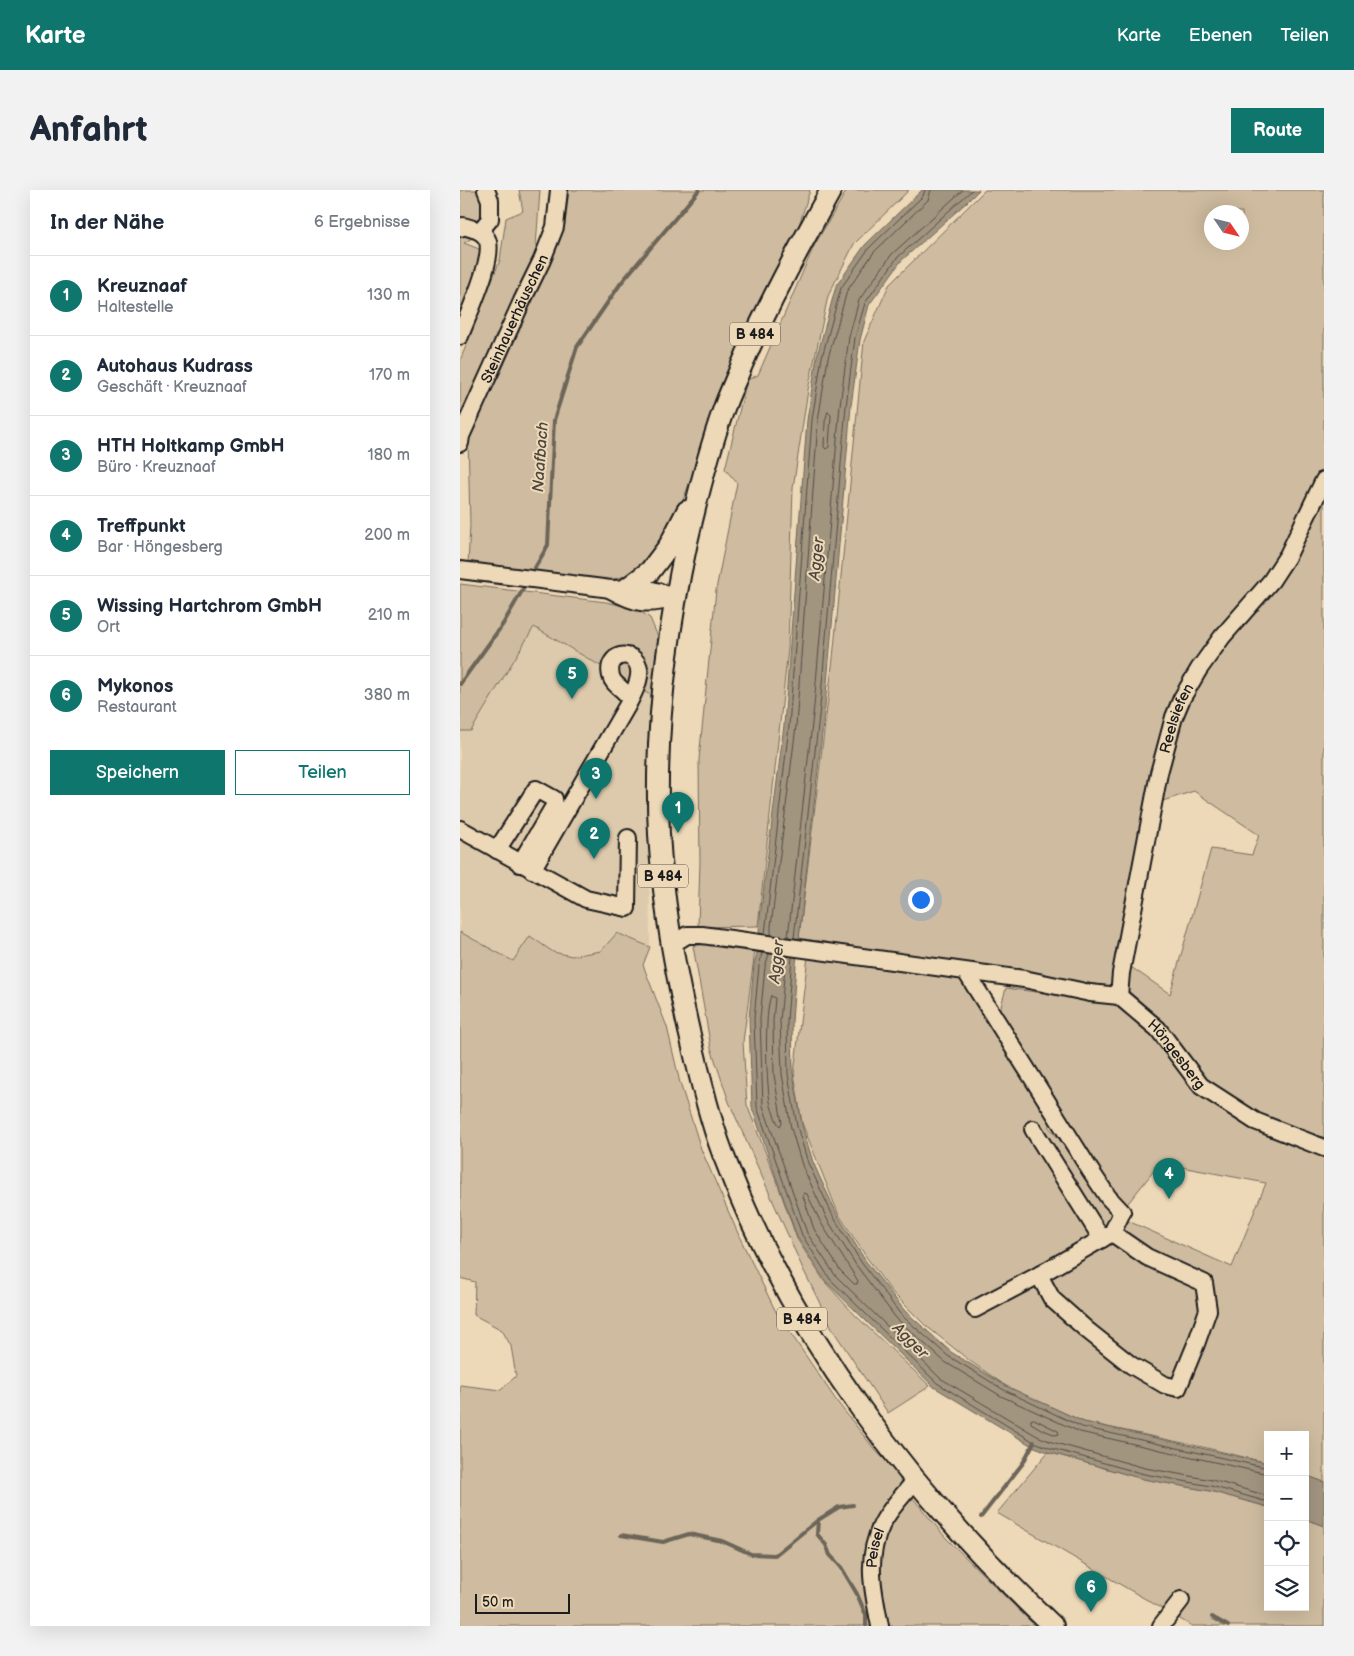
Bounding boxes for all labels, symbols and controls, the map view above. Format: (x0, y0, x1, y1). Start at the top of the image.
text: Karte (25, 21, 86, 50)
text: Karte (1117, 25, 1161, 46)
text: Ebenen (1189, 25, 1252, 46)
text: Teilen (1280, 25, 1329, 46)
button: Route (1231, 108, 1324, 153)
text: Anfahrt (30, 109, 148, 152)
north arrow (1204, 205, 1249, 250)
text: In der Nähe (50, 210, 164, 235)
text: 6 Ergebnisse (314, 213, 410, 232)
street label: Steinhauerhäuschen (477, 252, 553, 386)
text: Kreuznaaf (97, 275, 187, 298)
text: 1 (63, 286, 69, 305)
text: 130 m (367, 286, 410, 305)
text: Haltestelle (97, 298, 174, 317)
road number: B 484 (730, 322, 780, 346)
text: Autohaus Kudrass (97, 355, 253, 378)
text: 2 (61, 366, 71, 385)
text: 170 m (369, 366, 410, 385)
text: Geschäft · Kreuznaaf (97, 378, 247, 397)
water label: Naafbach (529, 421, 553, 493)
text: HTH Holtkamp GmbH (97, 435, 285, 458)
text: 3 (61, 446, 71, 465)
text: 180 m (368, 446, 410, 465)
text: Büro · Kreuznaaf (97, 458, 216, 477)
text: Treffpunkt (97, 515, 186, 538)
text: 4 (61, 526, 71, 545)
text: 200 m (364, 526, 410, 545)
water label: Agger (805, 535, 829, 582)
text: Bar · Höngesberg (97, 538, 223, 557)
text: Wissing Hartchrom GmbH (97, 595, 322, 618)
text: 5 (61, 606, 71, 625)
text: 210 m (368, 606, 410, 625)
text: Ort (97, 618, 120, 637)
pin: 5 (556, 658, 588, 699)
text: Mykonos (97, 675, 173, 698)
street label: Reelsiefen (1155, 680, 1198, 755)
text: 6 (61, 686, 71, 705)
text: 380 m (364, 686, 410, 705)
text: Restaurant (97, 698, 177, 717)
button: Speichern (50, 750, 225, 795)
button: Teilen (235, 750, 410, 795)
pin: 3 (580, 758, 612, 799)
pin: 1 (662, 792, 694, 833)
pin: 2 (578, 818, 610, 859)
road number: B 484 (638, 864, 688, 888)
your location (908, 887, 934, 913)
water label: Agger (765, 938, 789, 985)
street label: Höngesberg (1144, 1015, 1210, 1093)
pin: 4 (1153, 1158, 1185, 1199)
road number: B 484 (777, 1308, 827, 1330)
water label: Agger (887, 1318, 933, 1364)
map controls (1264, 1431, 1309, 1611)
button: + (1264, 1431, 1309, 1476)
button: − (1264, 1476, 1309, 1521)
button: locate (1264, 1521, 1309, 1566)
street label: Peisel (862, 1525, 889, 1569)
button: layers (1264, 1566, 1309, 1611)
pin: 6 (1075, 1571, 1107, 1612)
scale bar (475, 1591, 570, 1614)
text: 50 m (482, 1594, 514, 1611)

